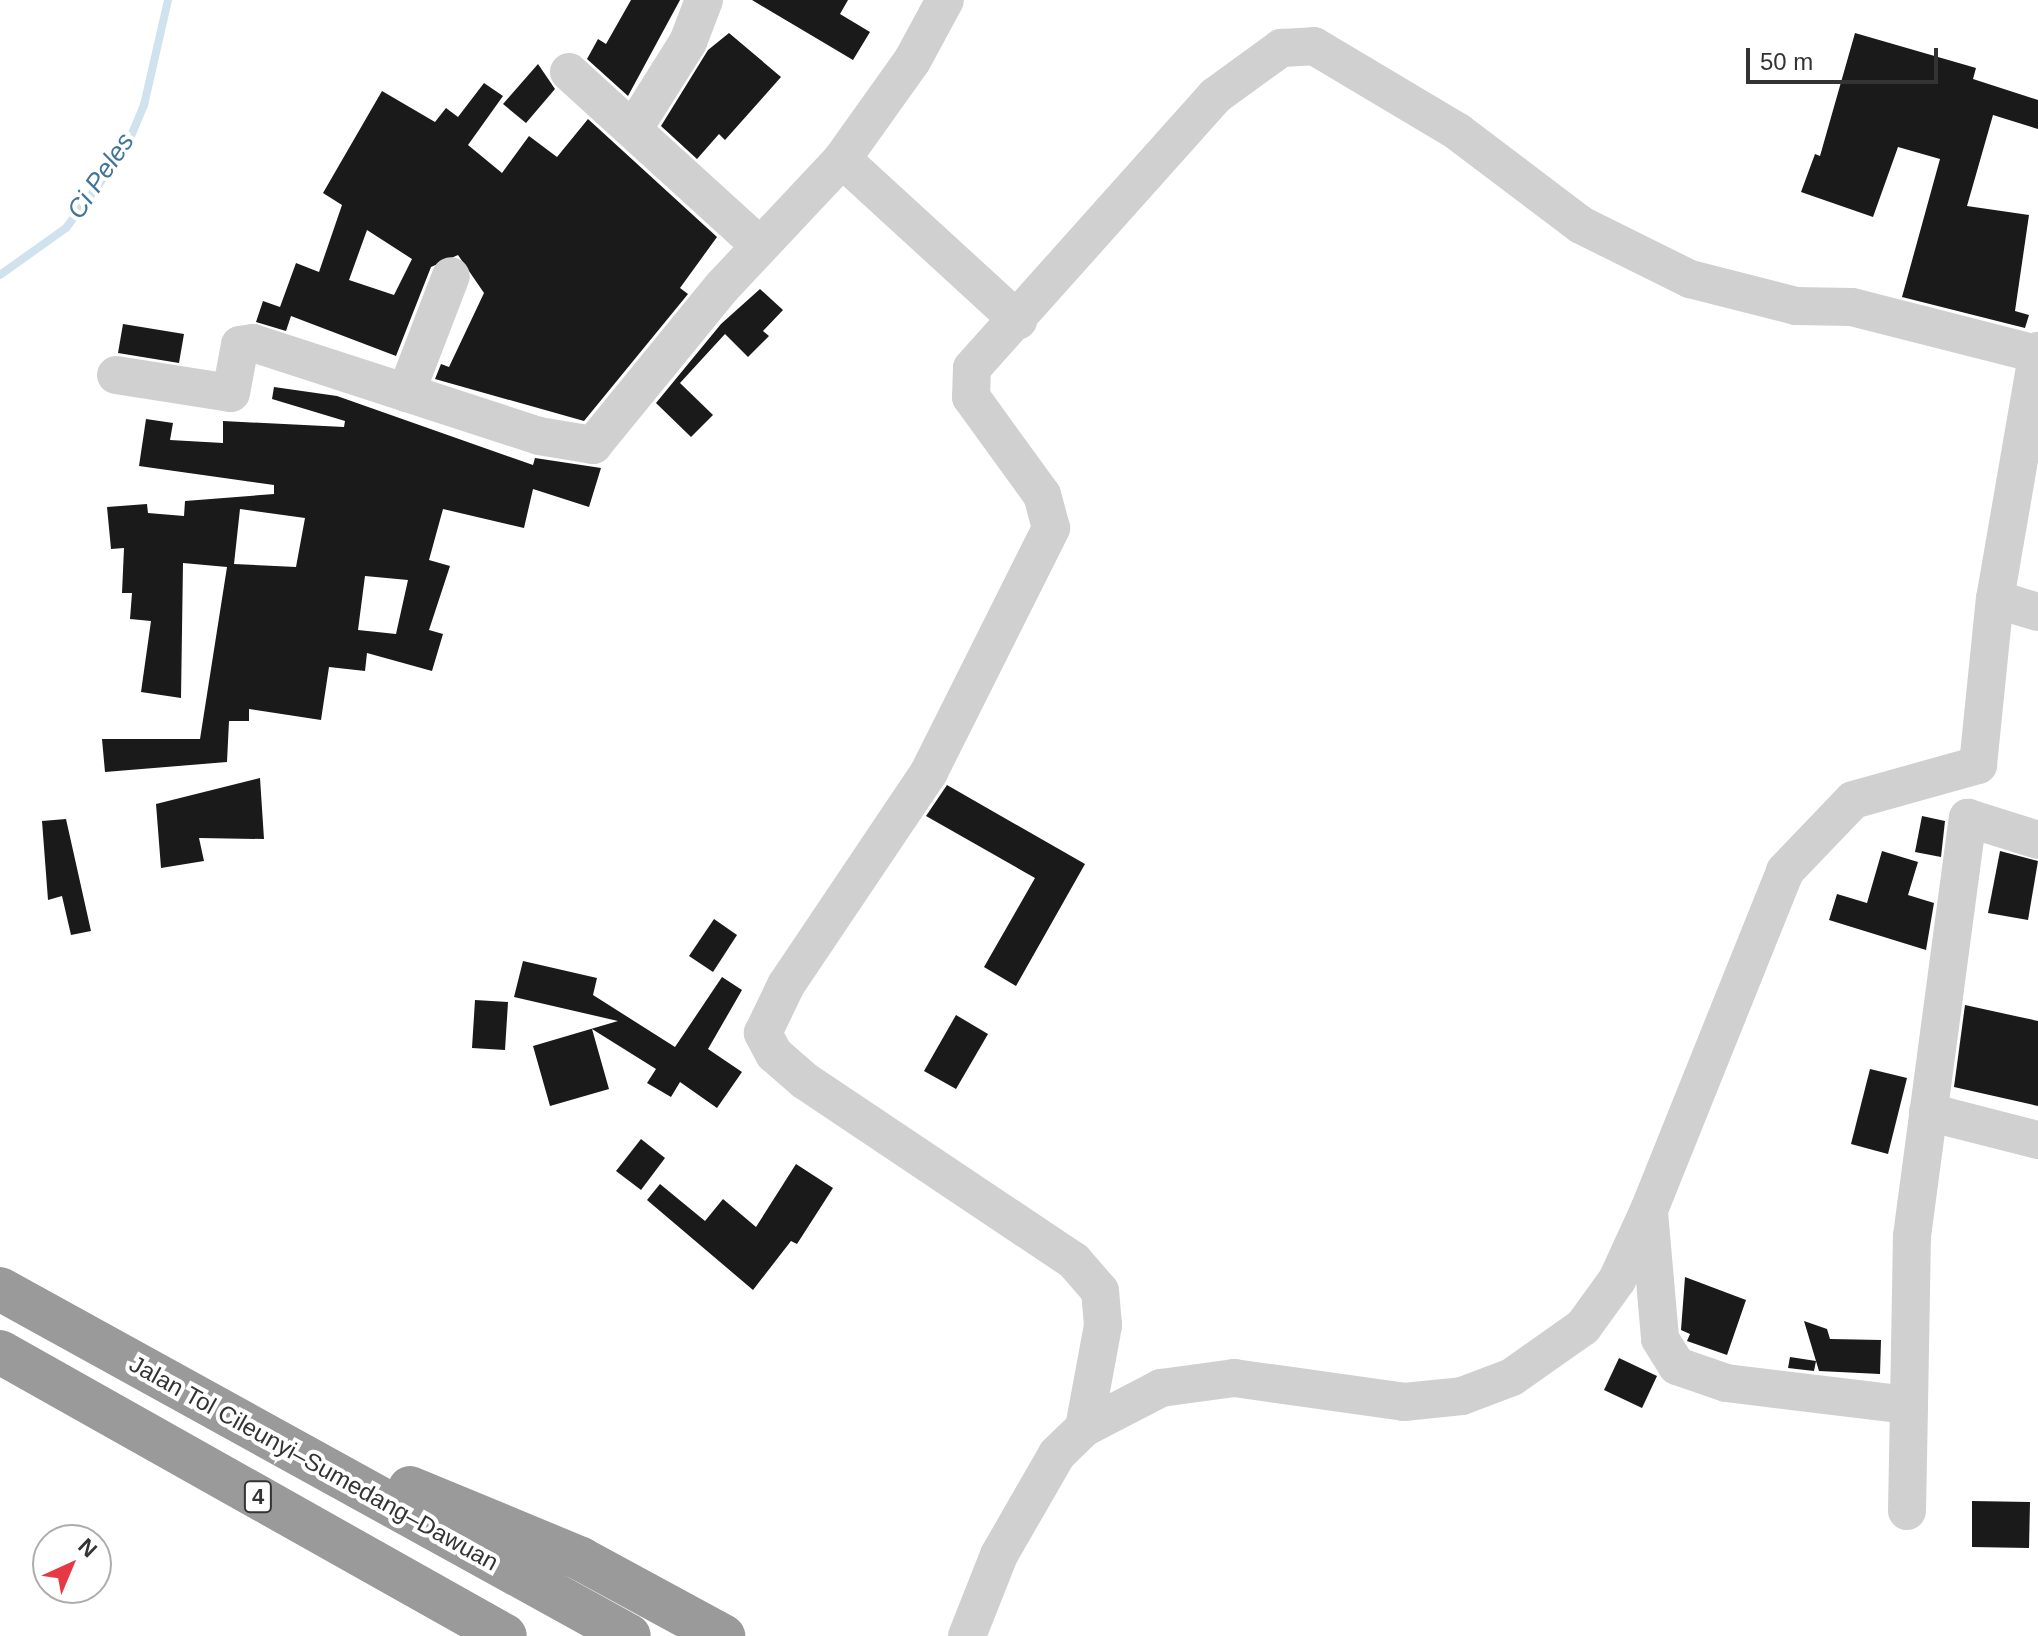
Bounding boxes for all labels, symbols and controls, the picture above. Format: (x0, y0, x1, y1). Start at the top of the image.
scale bar (1750, 32, 1942, 82)
text: 50 m (1760, 48, 1813, 75)
water label: Ci Peles (61, 127, 141, 225)
street label: Jalan Tol Cileunyi–Sumedang–Dawuan (124, 1349, 504, 1577)
road number: 4 (242, 1479, 274, 1515)
north arrow (32, 1524, 112, 1604)
text: N (73, 1533, 102, 1562)

